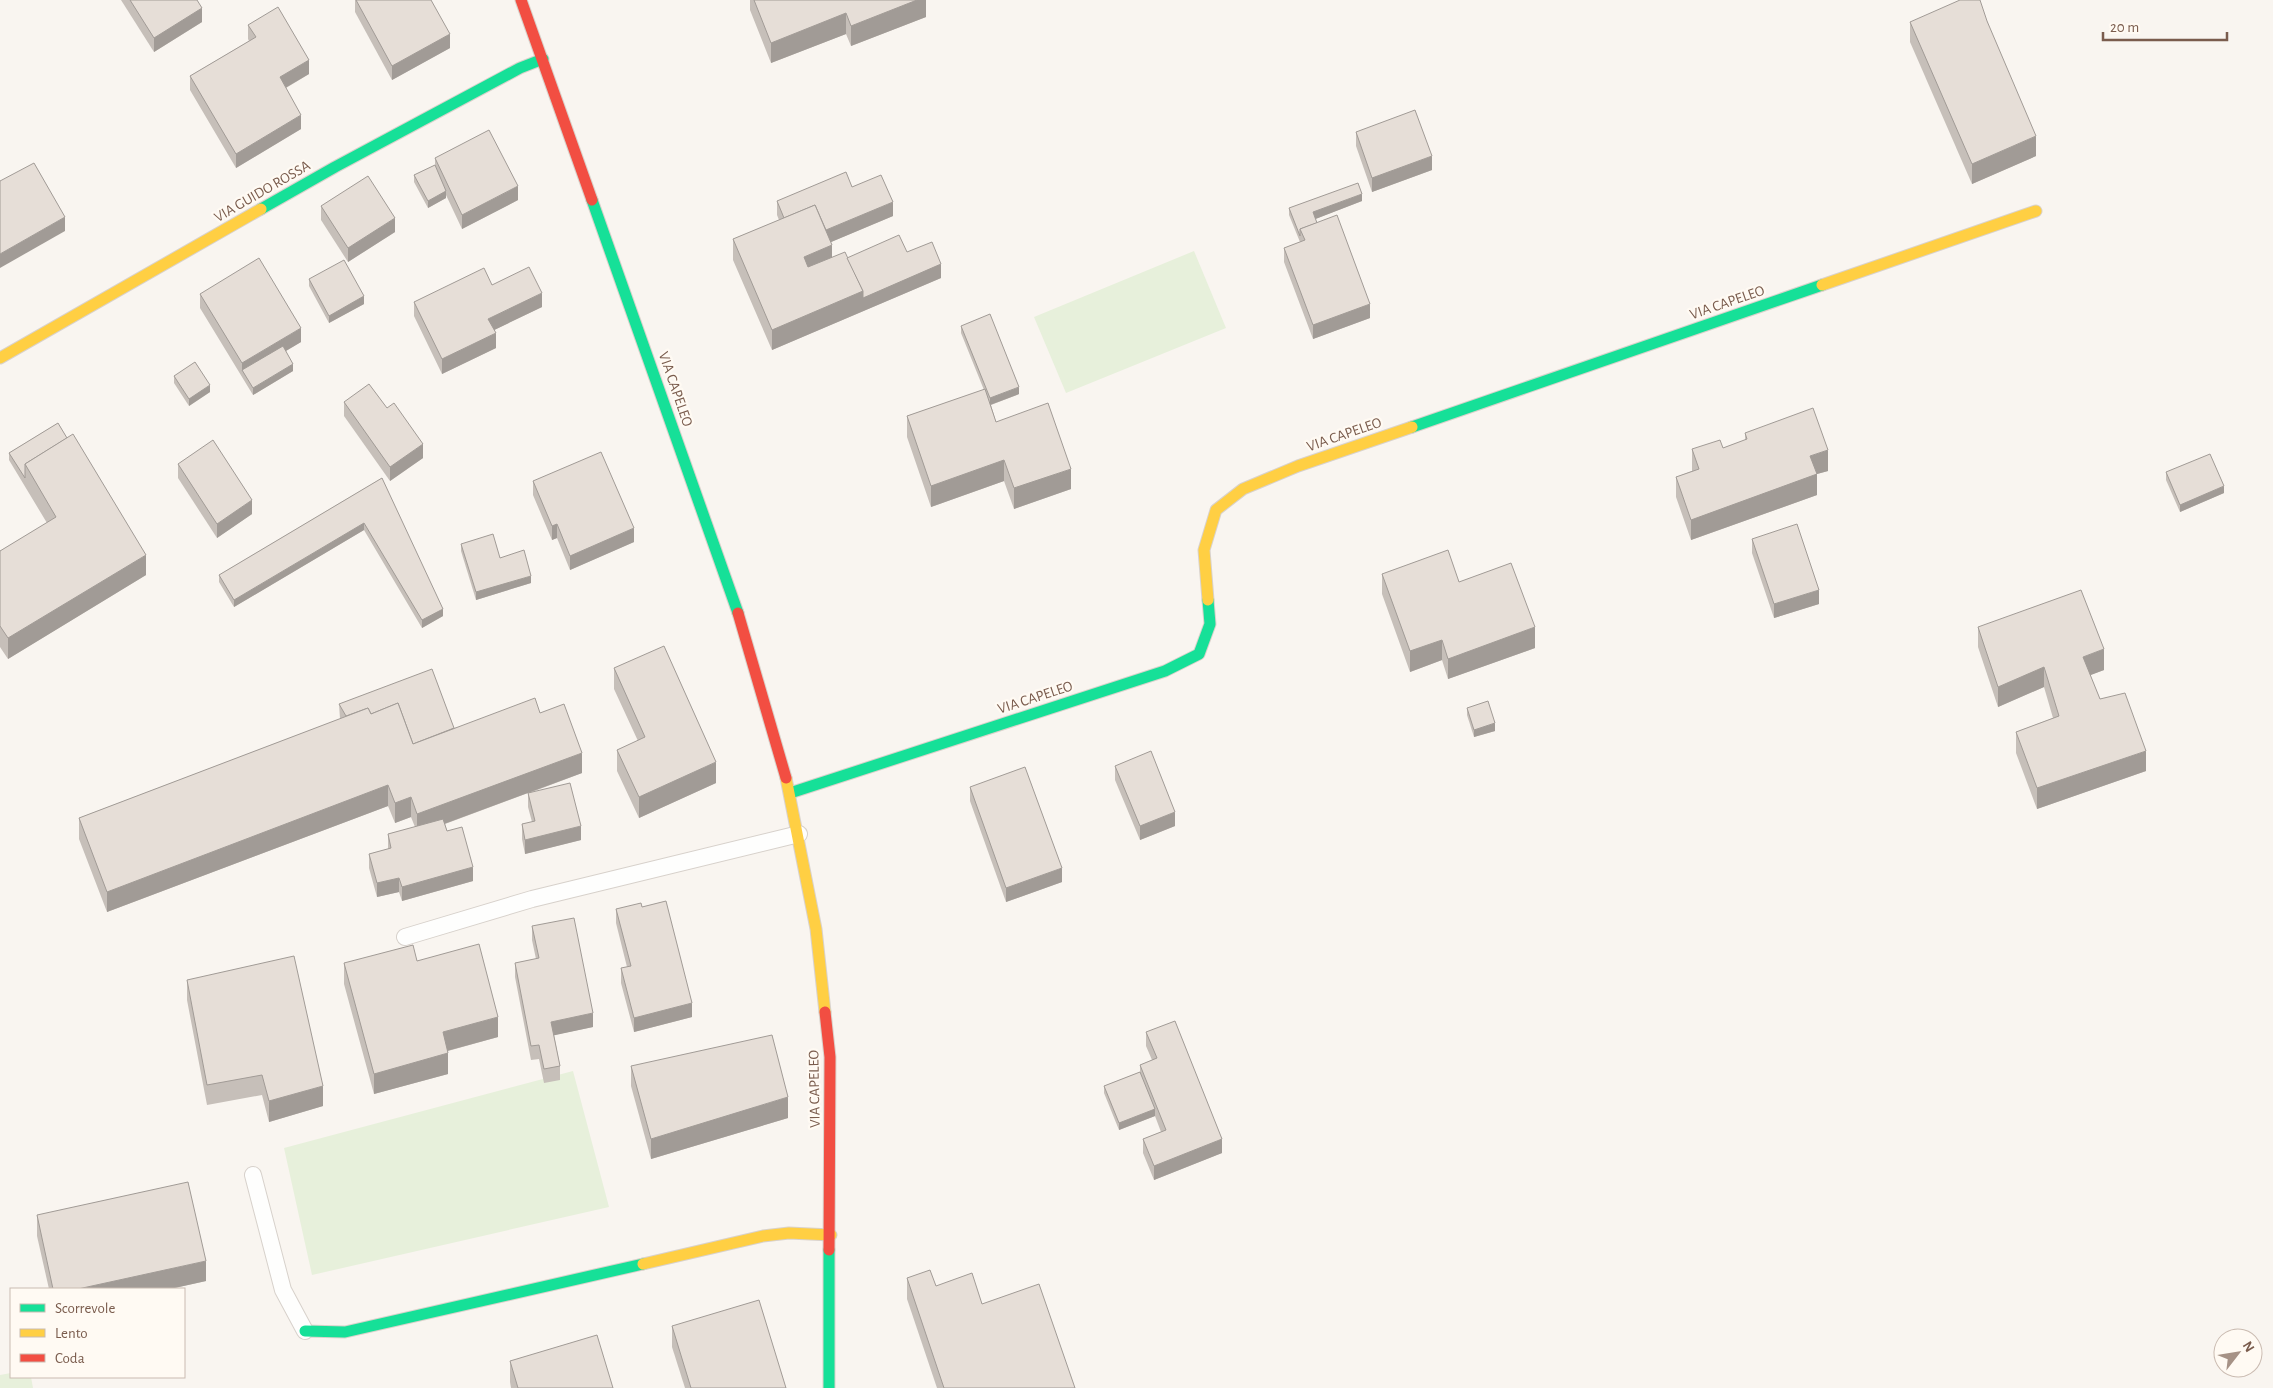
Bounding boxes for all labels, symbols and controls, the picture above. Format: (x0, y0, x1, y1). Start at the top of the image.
scale bar (2103, 10, 2227, 42)
text: 20 m (2110, 20, 2139, 35)
street label: VIA GUIDO ROSSA (212, 158, 313, 225)
street label: VIA CAPELEO (1688, 283, 1766, 322)
street label: VIA CAPELEO (656, 350, 695, 428)
street label: VIA CAPELEO (1305, 415, 1383, 454)
street label: VIA CAPELEO (996, 678, 1075, 717)
street label: VIA CAPELEO (806, 1050, 823, 1128)
legend (10, 1288, 185, 1378)
text: Scorrevole (55, 1301, 116, 1316)
text: Lento (55, 1326, 88, 1341)
north arrow (2213, 1328, 2263, 1378)
text: N (2240, 1339, 2257, 1355)
text: Coda (55, 1351, 85, 1366)

